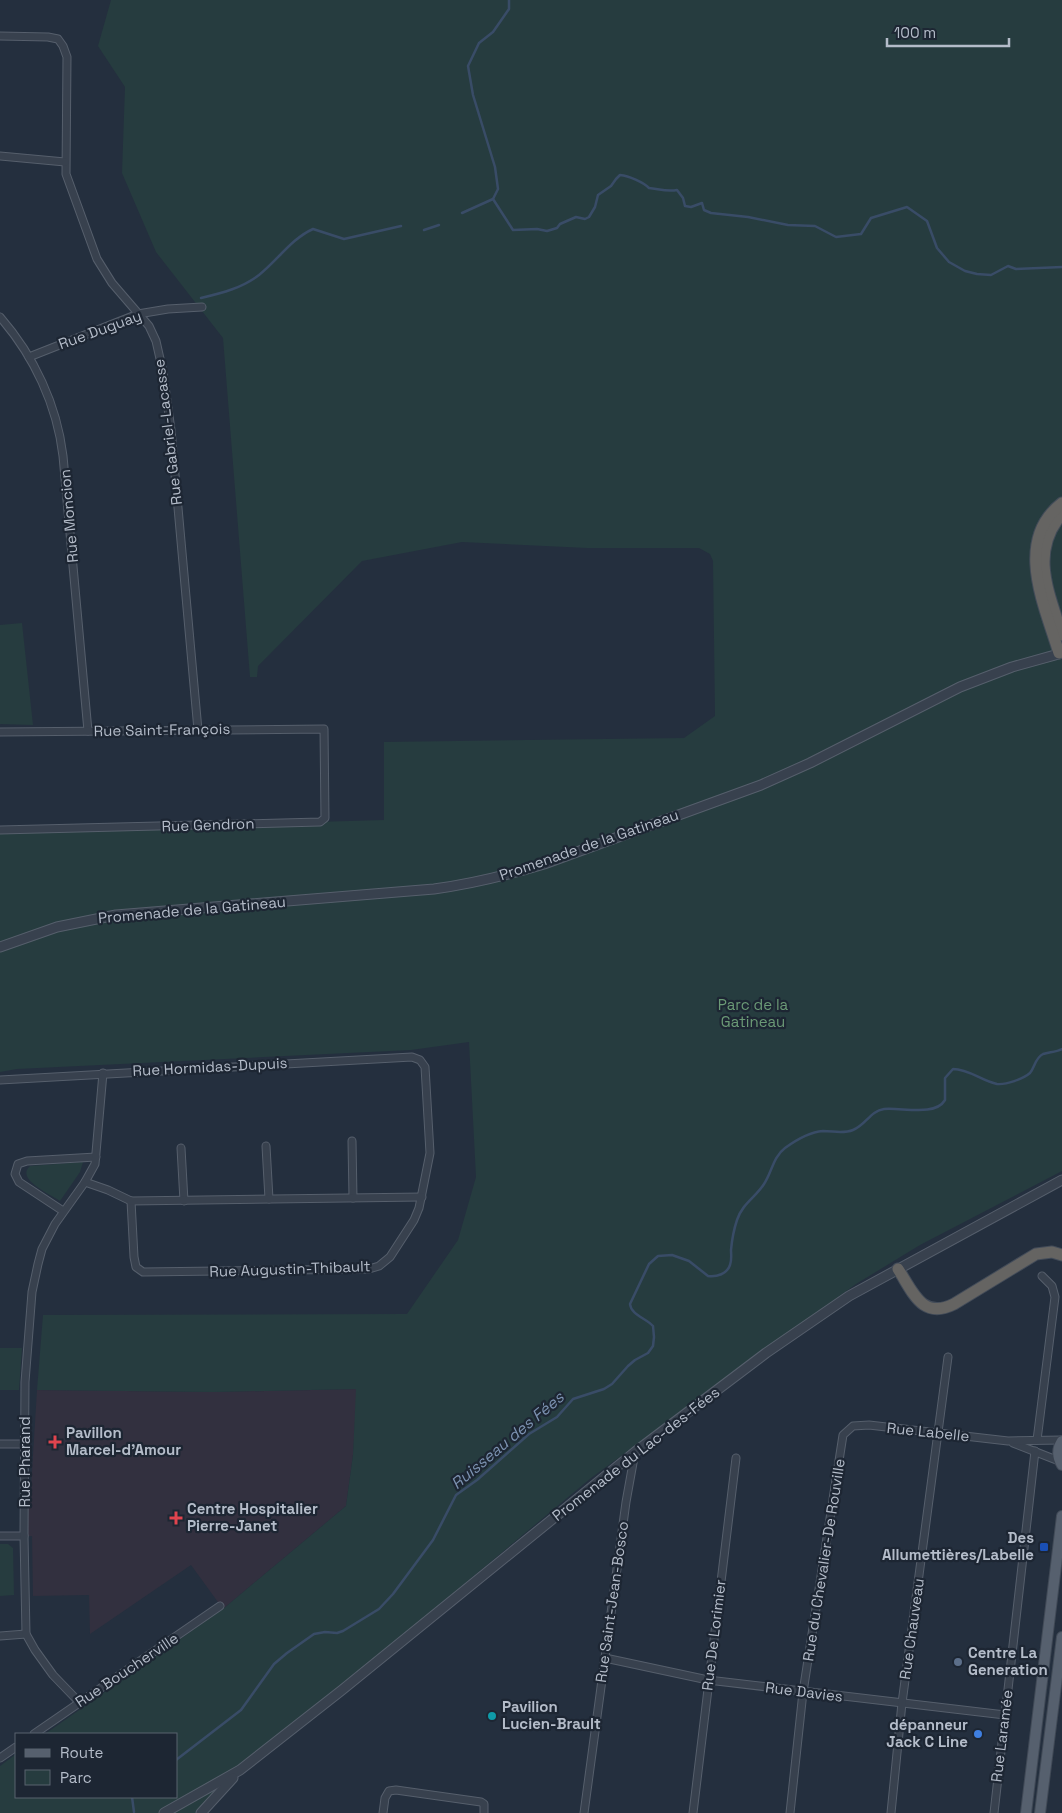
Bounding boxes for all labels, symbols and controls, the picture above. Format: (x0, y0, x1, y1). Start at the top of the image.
scale bar (887, 15, 1010, 47)
text: 100 m (894, 23, 936, 42)
street label: Rue Duguay (56, 306, 144, 353)
street label: Rue Gabriel-Lacasse (149, 358, 186, 506)
street label: Rue Moncion (55, 468, 82, 564)
street label: Rue Saint-François (94, 719, 230, 740)
street label: Promenade de la Gatineau (497, 805, 681, 884)
street label: Rue Gendron (161, 813, 255, 836)
street label: Promenade de la Gatineau (97, 892, 287, 927)
park label: Parc de la Gatineau (718, 995, 789, 1031)
street label: Rue Hormidas-Dupuis (132, 1053, 288, 1080)
street label: Rue Augustin-Thibault (209, 1256, 371, 1281)
street label: Promenade du Lac-des-Fées (548, 1382, 723, 1525)
water label: Ruisseau des Fées (446, 1387, 569, 1494)
street label: Rue Pharand (15, 1416, 34, 1508)
street label: Rue Labelle (886, 1418, 970, 1445)
place label: Pavillon Marcel-d'Amour (66, 1423, 181, 1459)
marker: Pavillon Marcel-d'Amour (48, 1435, 62, 1449)
street label: Rue du Chevalier-De Rouville (798, 1457, 849, 1663)
place label: Centre Hospitalier Pierre-Janet (187, 1499, 318, 1535)
marker: Centre Hospitalier Pierre-Janet (169, 1511, 183, 1525)
street label: Rue Saint-Jean-Bosco (591, 1520, 632, 1684)
place label: Des Allumettières/Labelle (882, 1528, 1034, 1564)
marker: Des Allumettières/Labelle (1038, 1541, 1050, 1553)
street label: Rue Chauveau (895, 1577, 928, 1681)
street label: Rue De Lorimier (697, 1578, 730, 1692)
street label: Rue Boucherville (71, 1628, 182, 1711)
place label: Centre La Generation (968, 1643, 1048, 1679)
marker: Centre La Generation (952, 1656, 964, 1668)
street label: Rue Davies (764, 1677, 844, 1706)
street label: Rue Laramée (986, 1689, 1017, 1783)
place label: Pavilion Lucien-Brault (502, 1697, 601, 1733)
marker: Pavilion Lucien-Brault (486, 1710, 498, 1722)
place label: dépanneur Jack C Line (886, 1715, 968, 1751)
marker: dépanneur Jack C Line (972, 1728, 984, 1740)
legend (15, 1733, 178, 1798)
text: Route (60, 1743, 104, 1762)
text: Parc (60, 1768, 92, 1787)

